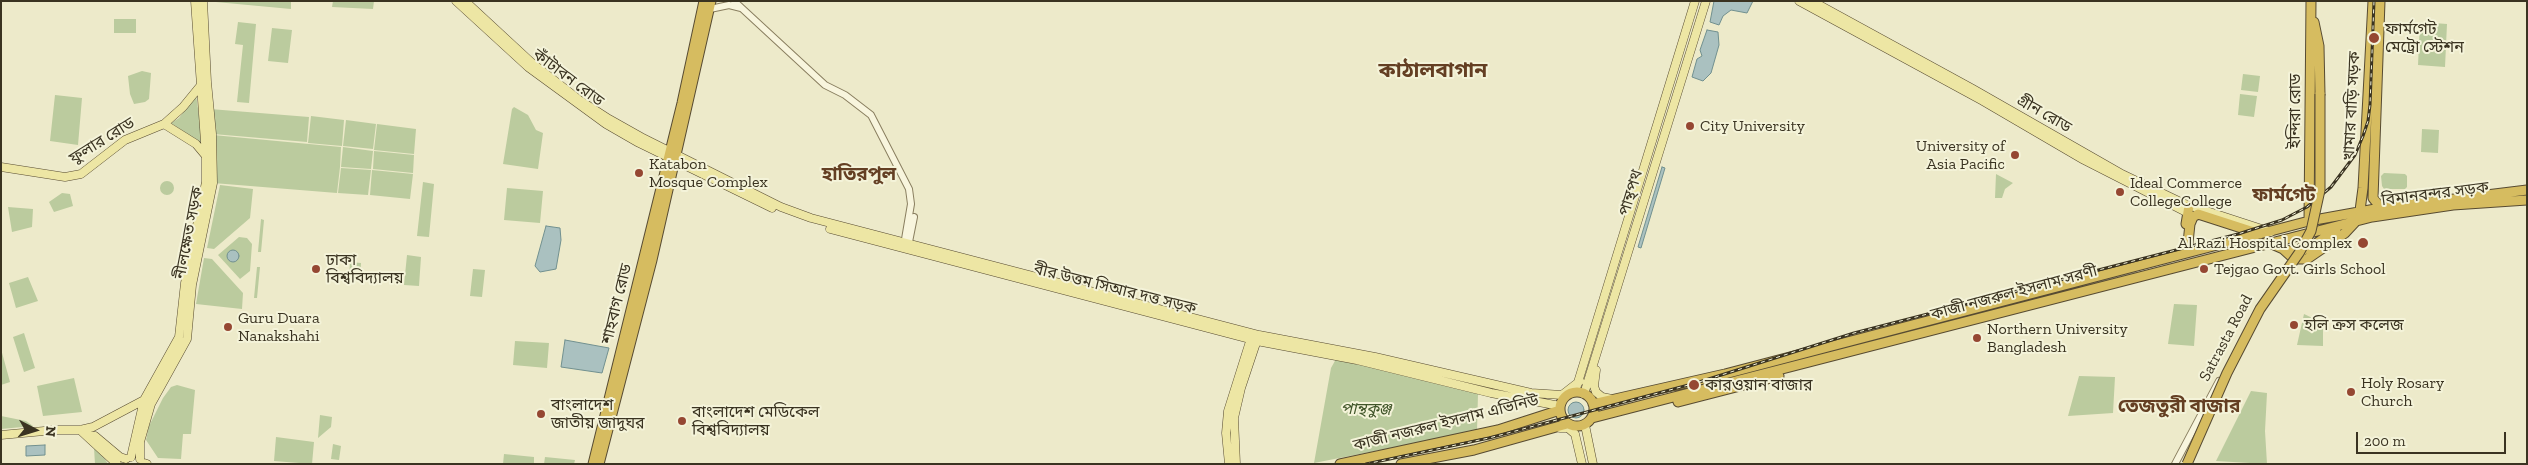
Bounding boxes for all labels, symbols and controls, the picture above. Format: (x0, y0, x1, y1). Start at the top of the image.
place label: ফার্মগেট মেট্রো স্টেশন (2385, 19, 2464, 57)
marker: ফার্মগেট মেট্রো স্টেশন (2367, 31, 2381, 45)
street label: কাঁটাবন রোড (529, 45, 607, 111)
street label: খামার বাড়ি সড়ক (2340, 51, 2364, 161)
district label: কাঠালবাগান (1379, 58, 1487, 84)
street label: ইন্দিরা রোড (2285, 74, 2305, 148)
street label: গ্রীন রোড (2013, 91, 2075, 137)
street label: ফুলার রোড (66, 113, 138, 169)
place label: City University (1700, 116, 1805, 136)
marker: City University (1684, 120, 1696, 132)
place label: University of Asia Pacific (1916, 136, 2005, 174)
marker: University of Asia Pacific (2009, 149, 2021, 161)
place label: Katabon Mosque Complex (649, 154, 768, 192)
district label: হাতিরপুল (822, 164, 896, 186)
marker: Katabon Mosque Complex (633, 167, 645, 179)
street label: পান্থপথ (1615, 168, 1647, 218)
place label: Ideal Commerce CollegeCollege (2130, 173, 2242, 211)
street label: বিমানবন্দর সড়ক (2380, 178, 2490, 210)
street label: নীলক্ষেত সড়ক (171, 185, 207, 281)
district label: ফার্মগেট (2252, 185, 2316, 207)
marker: Ideal Commerce CollegeCollege (2114, 186, 2126, 198)
place label: Al Razi Hospital Complex (2178, 233, 2352, 253)
marker: Al Razi Hospital Complex (2356, 236, 2370, 250)
place label: ঢাকা বিশ্ববিদ্যালয় (326, 250, 404, 288)
street label: বীর উত্তম সিআর দত্ত সড়ক (1032, 259, 1198, 319)
place label: Tejgao Govt. Girls School (2214, 259, 2385, 279)
street label: কাজী নজরুল ইসলাম সরণী (1929, 261, 2099, 325)
street label: শাহবাগ রোড (598, 262, 636, 346)
marker: ঢাকা বিশ্ববিদ্যালয় (310, 263, 322, 275)
marker: Tejgao Govt. Girls School (2198, 263, 2210, 275)
street label: Satrasta Road (2195, 291, 2257, 385)
place label: Guru Duara Nanakshahi (238, 308, 320, 346)
place label: হলি ক্রস কলেজ (2304, 315, 2404, 335)
place label: Northern University Bangladesh (1987, 319, 2128, 357)
marker: হলি ক্রস কলেজ (2288, 319, 2300, 331)
marker: Guru Duara Nanakshahi (222, 321, 234, 333)
marker: Northern University Bangladesh (1971, 332, 1983, 344)
place label: Holy Rosary Church (2361, 373, 2444, 411)
place label: কারওয়ান বাজার (1705, 375, 1812, 395)
marker: কারওয়ান বাজার (1687, 378, 1701, 392)
marker: Holy Rosary Church (2345, 386, 2357, 398)
street label: কাজী নজরুল ইসলাম এভিনিউ (1351, 391, 1541, 455)
place label: বাংলাদেশ জাতীয় জাদুঘর (551, 395, 645, 433)
district label: তেজতুরী বাজার (2118, 396, 2240, 418)
park label: পান্থকুঞ্জ (1341, 399, 1391, 419)
place label: বাংলাদেশ মেডিকেল বিশ্ববিদ্যালয় (692, 402, 820, 440)
north arrow (10, 405, 60, 455)
marker: বাংলাদেশ জাতীয় জাদুঘর (535, 408, 547, 420)
marker: বাংলাদেশ মেডিকেল বিশ্ববিদ্যালয় (676, 415, 688, 427)
scale bar (2358, 422, 2508, 454)
text: N (42, 425, 59, 437)
text: 200 m (2364, 432, 2405, 450)

